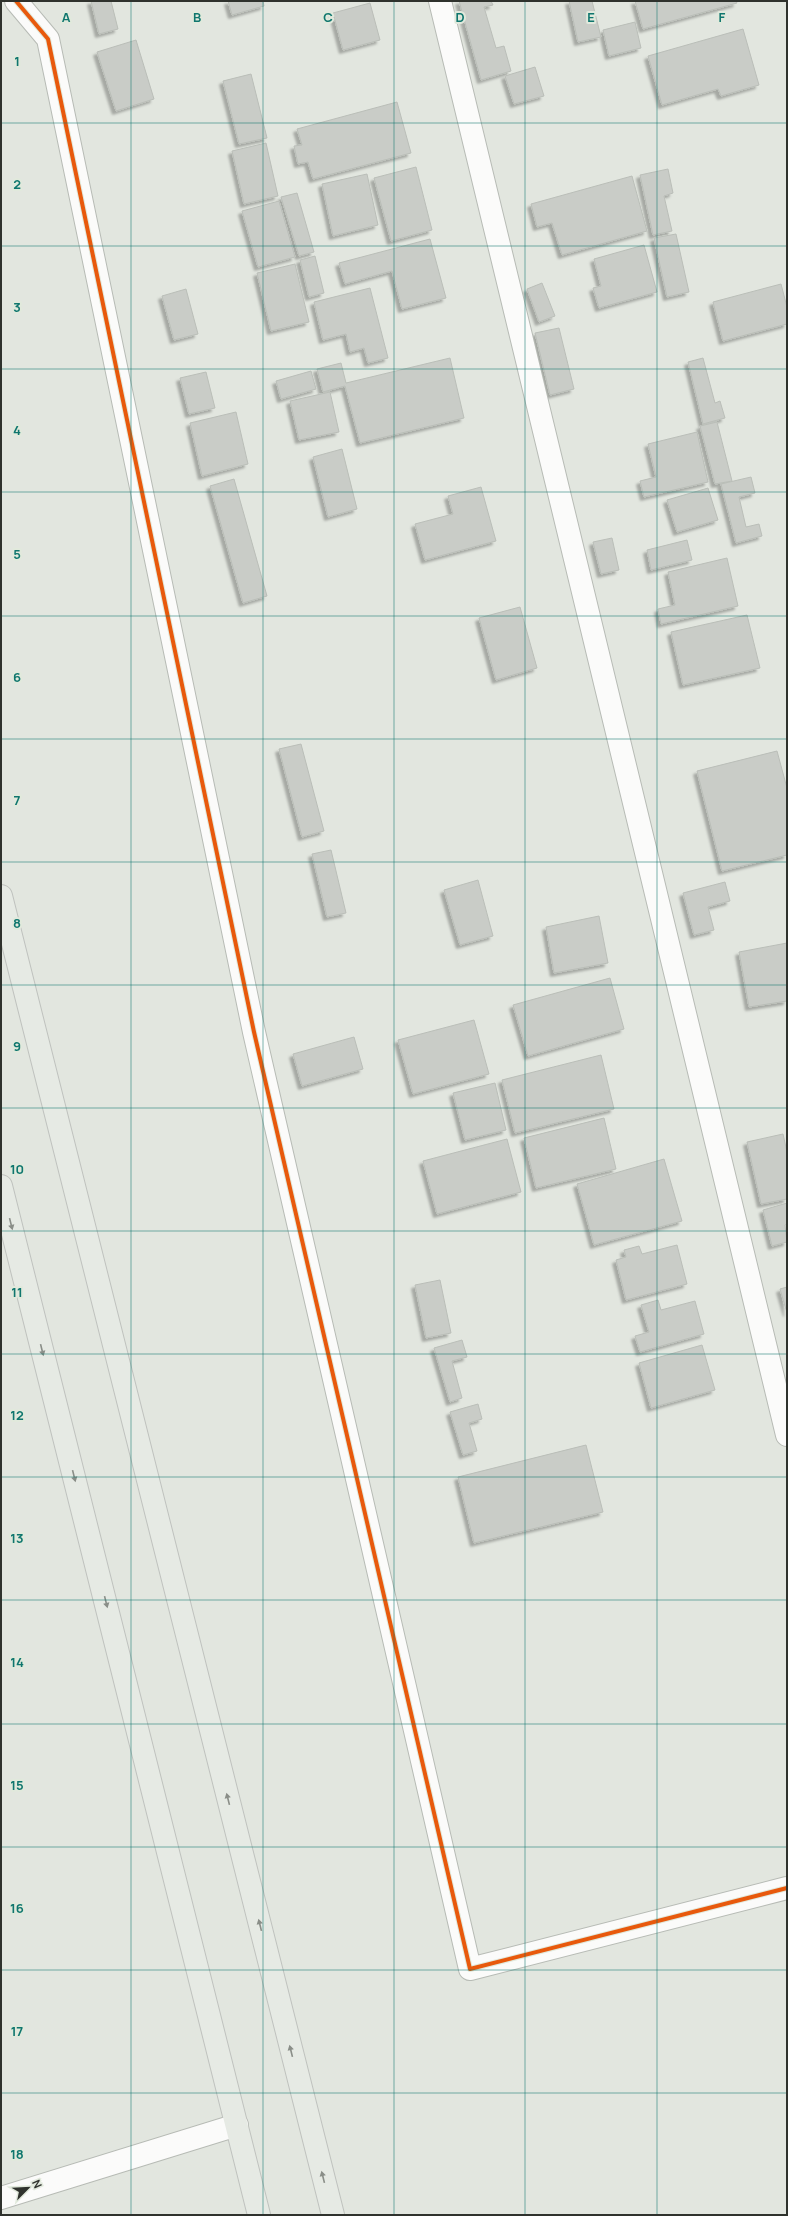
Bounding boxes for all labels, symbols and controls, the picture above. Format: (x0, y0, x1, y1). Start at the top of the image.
text: A (62, 8, 71, 26)
text: B (193, 8, 201, 26)
text: C (323, 8, 333, 26)
text: D (455, 8, 465, 26)
text: E (587, 8, 595, 26)
text: F (719, 8, 726, 26)
text: 1 (14, 52, 20, 70)
text: 2 (13, 175, 21, 193)
text: 3 (13, 298, 21, 316)
text: 4 (13, 421, 21, 439)
text: 5 (13, 545, 21, 563)
text: 6 (13, 668, 21, 686)
text: 7 (14, 791, 21, 809)
text: 8 (13, 914, 21, 932)
text: 9 (13, 1037, 21, 1055)
text: 10 (10, 1160, 24, 1178)
one-way arrow (8, 1218, 14, 1230)
text: 11 (11, 1283, 23, 1301)
one-way arrow (40, 1344, 46, 1356)
text: 12 (10, 1406, 24, 1424)
one-way arrow (71, 1471, 77, 1483)
text: 13 (10, 1529, 24, 1547)
one-way arrow (103, 1596, 109, 1609)
text: 14 (10, 1653, 24, 1671)
text: 15 (10, 1776, 24, 1794)
one-way arrow (225, 1793, 231, 1805)
text: 16 (10, 1899, 24, 1917)
one-way arrow (256, 1919, 262, 1931)
text: 17 (11, 2022, 23, 2040)
one-way arrow (288, 2045, 294, 2057)
text: 18 (10, 2145, 24, 2163)
north arrow (8, 2168, 48, 2208)
one-way arrow (320, 2171, 326, 2183)
text: N (29, 2177, 46, 2190)

